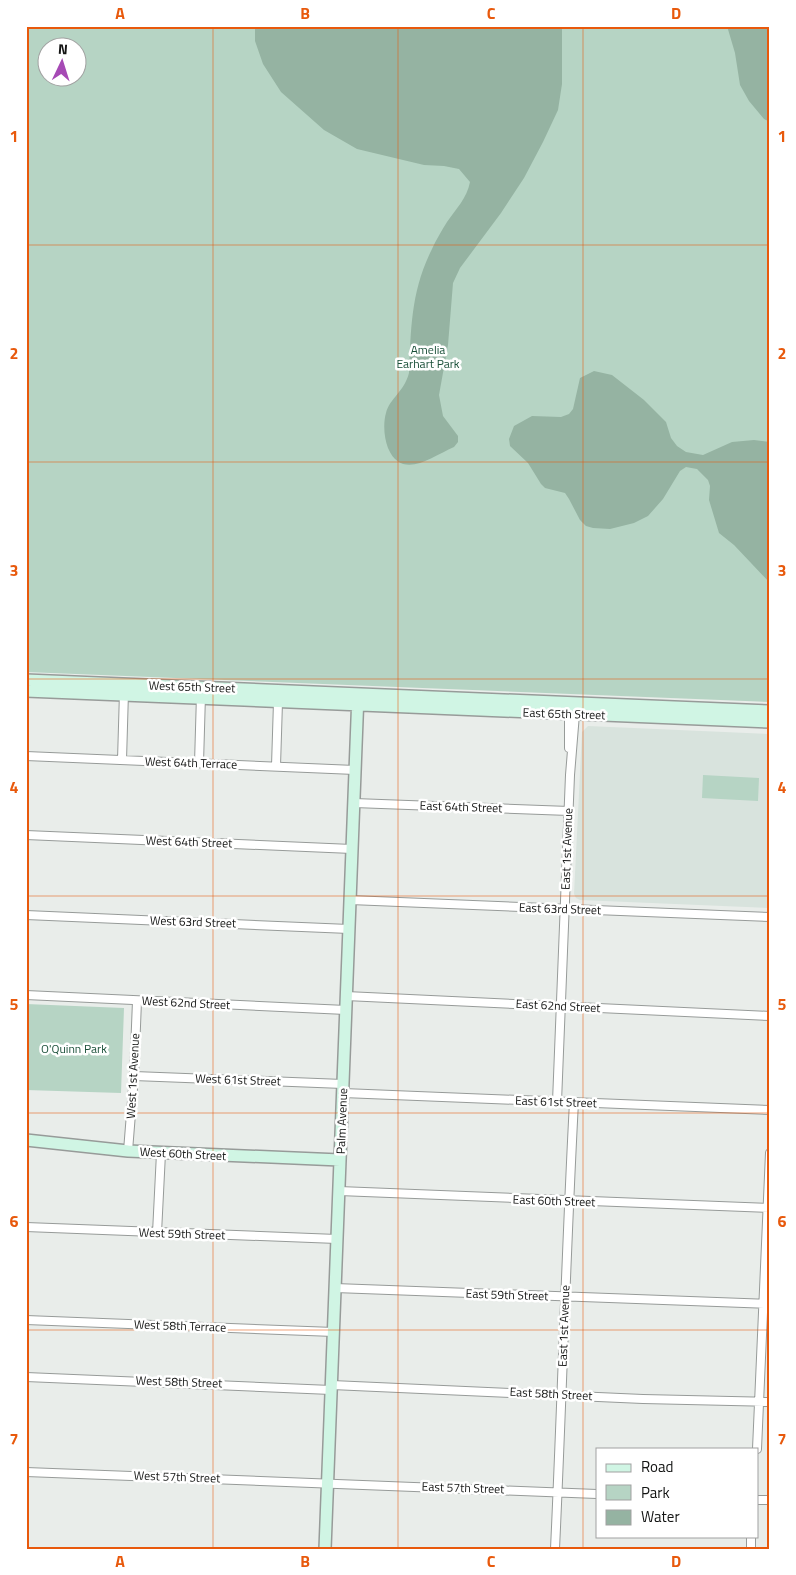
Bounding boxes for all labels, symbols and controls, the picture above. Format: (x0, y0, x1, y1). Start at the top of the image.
text: A (115, 1, 125, 25)
text: B (300, 1, 310, 25)
text: C (487, 1, 496, 25)
text: D (671, 1, 681, 25)
north arrow (38, 38, 88, 88)
text: N (57, 38, 69, 59)
text: 1 (10, 124, 18, 148)
text: 1 (778, 124, 786, 148)
park label: Amelia Earhart Park (396, 340, 460, 373)
text: 2 (10, 341, 18, 365)
text: 2 (778, 341, 786, 365)
text: 3 (10, 558, 18, 582)
text: 3 (778, 558, 786, 582)
street label: West 65th Street (148, 675, 236, 698)
street label: East 65th Street (522, 703, 606, 724)
street label: West 64th Terrace (144, 751, 238, 774)
text: 4 (10, 775, 19, 799)
text: 4 (778, 775, 787, 799)
street label: East 64th Street (419, 796, 503, 817)
street label: East 1st Avenue (556, 808, 577, 890)
street label: West 64th Street (145, 830, 233, 853)
street label: East 63rd Street (518, 898, 602, 919)
street label: West 63rd Street (150, 911, 237, 933)
street label: West 62nd Street (141, 991, 232, 1014)
text: 5 (10, 992, 19, 1016)
text: 5 (778, 992, 787, 1016)
street label: East 62nd Street (515, 994, 602, 1017)
street label: West 1st Avenue (121, 1033, 144, 1119)
park label: O'Quinn Park (41, 1039, 107, 1058)
street label: West 61st Street (195, 1069, 282, 1091)
street label: Palm Avenue (331, 1088, 352, 1154)
street label: East 61st Street (515, 1091, 598, 1112)
street label: West 60th Street (139, 1142, 228, 1165)
street label: East 60th Street (512, 1190, 596, 1211)
text: 6 (10, 1209, 19, 1233)
text: 6 (778, 1209, 787, 1233)
street label: West 59th Street (138, 1222, 226, 1245)
street label: East 59th Street (465, 1284, 549, 1305)
street label: East 1st Avenue (553, 1285, 574, 1367)
street label: West 58th Terrace (133, 1314, 227, 1337)
street label: West 58th Street (135, 1370, 223, 1393)
street label: East 58th Street (509, 1382, 594, 1405)
text: 7 (10, 1427, 18, 1451)
text: 7 (778, 1427, 786, 1451)
legend (596, 1448, 758, 1538)
text: Road (641, 1455, 673, 1478)
street label: West 57th Street (133, 1465, 221, 1488)
street label: East 57th Street (421, 1477, 505, 1498)
text: Park (641, 1481, 670, 1504)
text: Water (641, 1505, 680, 1528)
text: A (115, 1549, 125, 1573)
text: B (300, 1549, 310, 1573)
text: C (487, 1549, 496, 1573)
text: D (671, 1549, 681, 1573)

